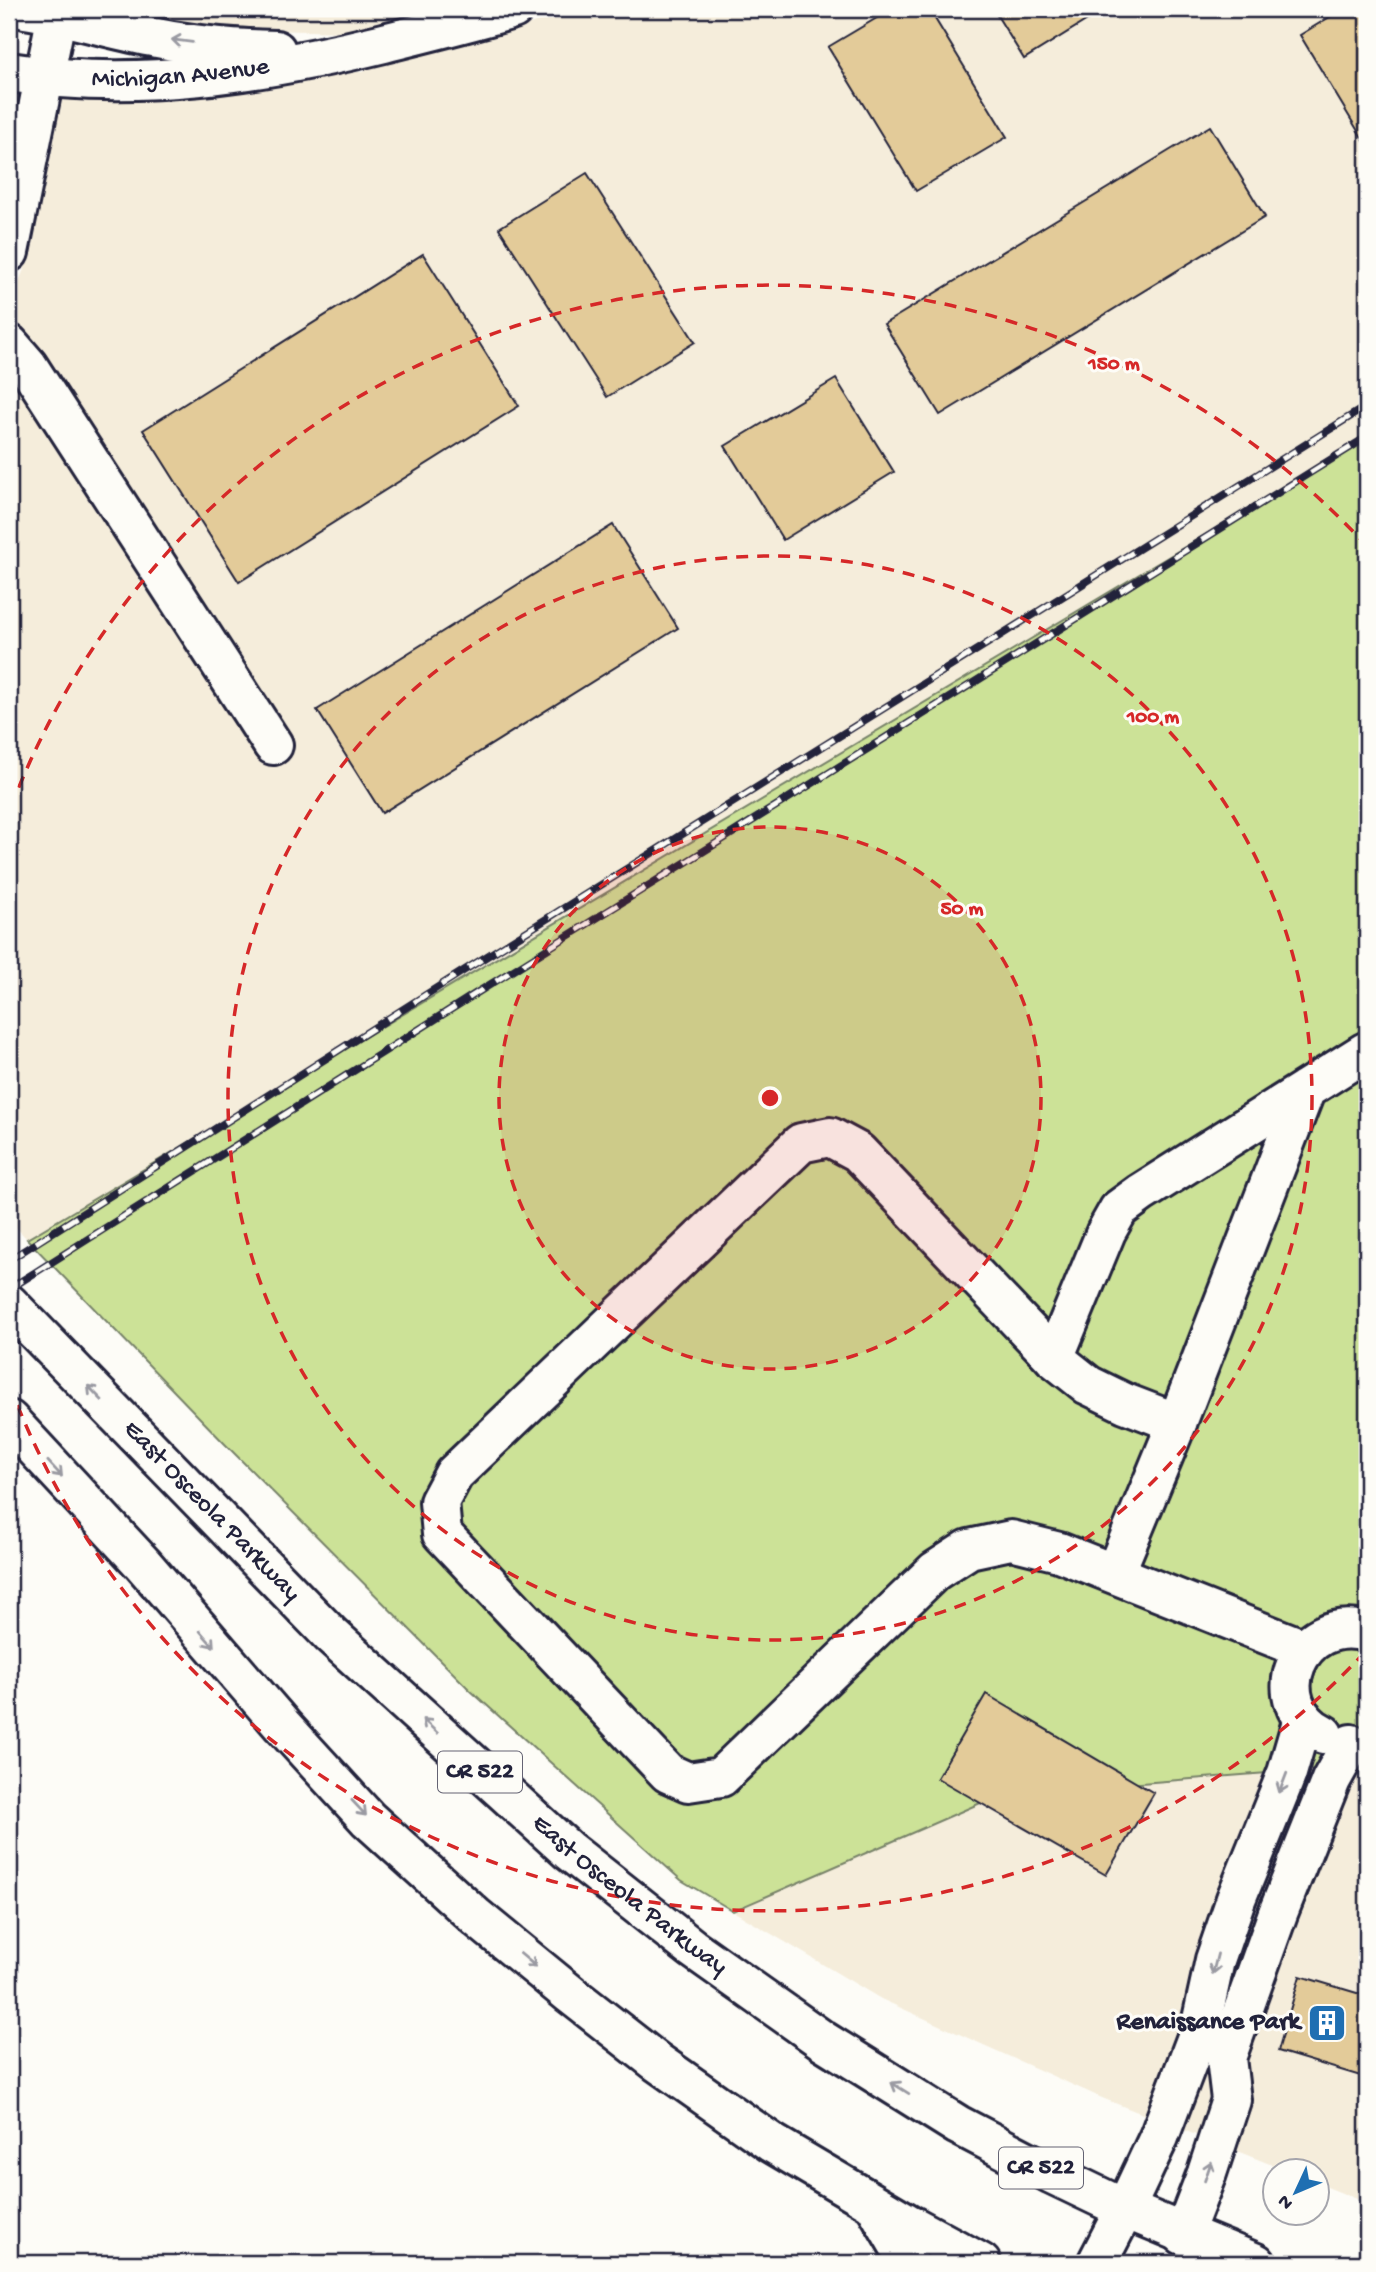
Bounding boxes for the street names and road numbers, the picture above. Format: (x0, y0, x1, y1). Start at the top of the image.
street label: Michigan Avenue (91, 52, 272, 96)
street label: East Osceola Parkway (116, 1415, 307, 1609)
road number: CR 522 (438, 1752, 522, 1792)
street label: East Osceola Parkway (525, 1809, 733, 1983)
road number: CR 522 (999, 2148, 1083, 2188)

